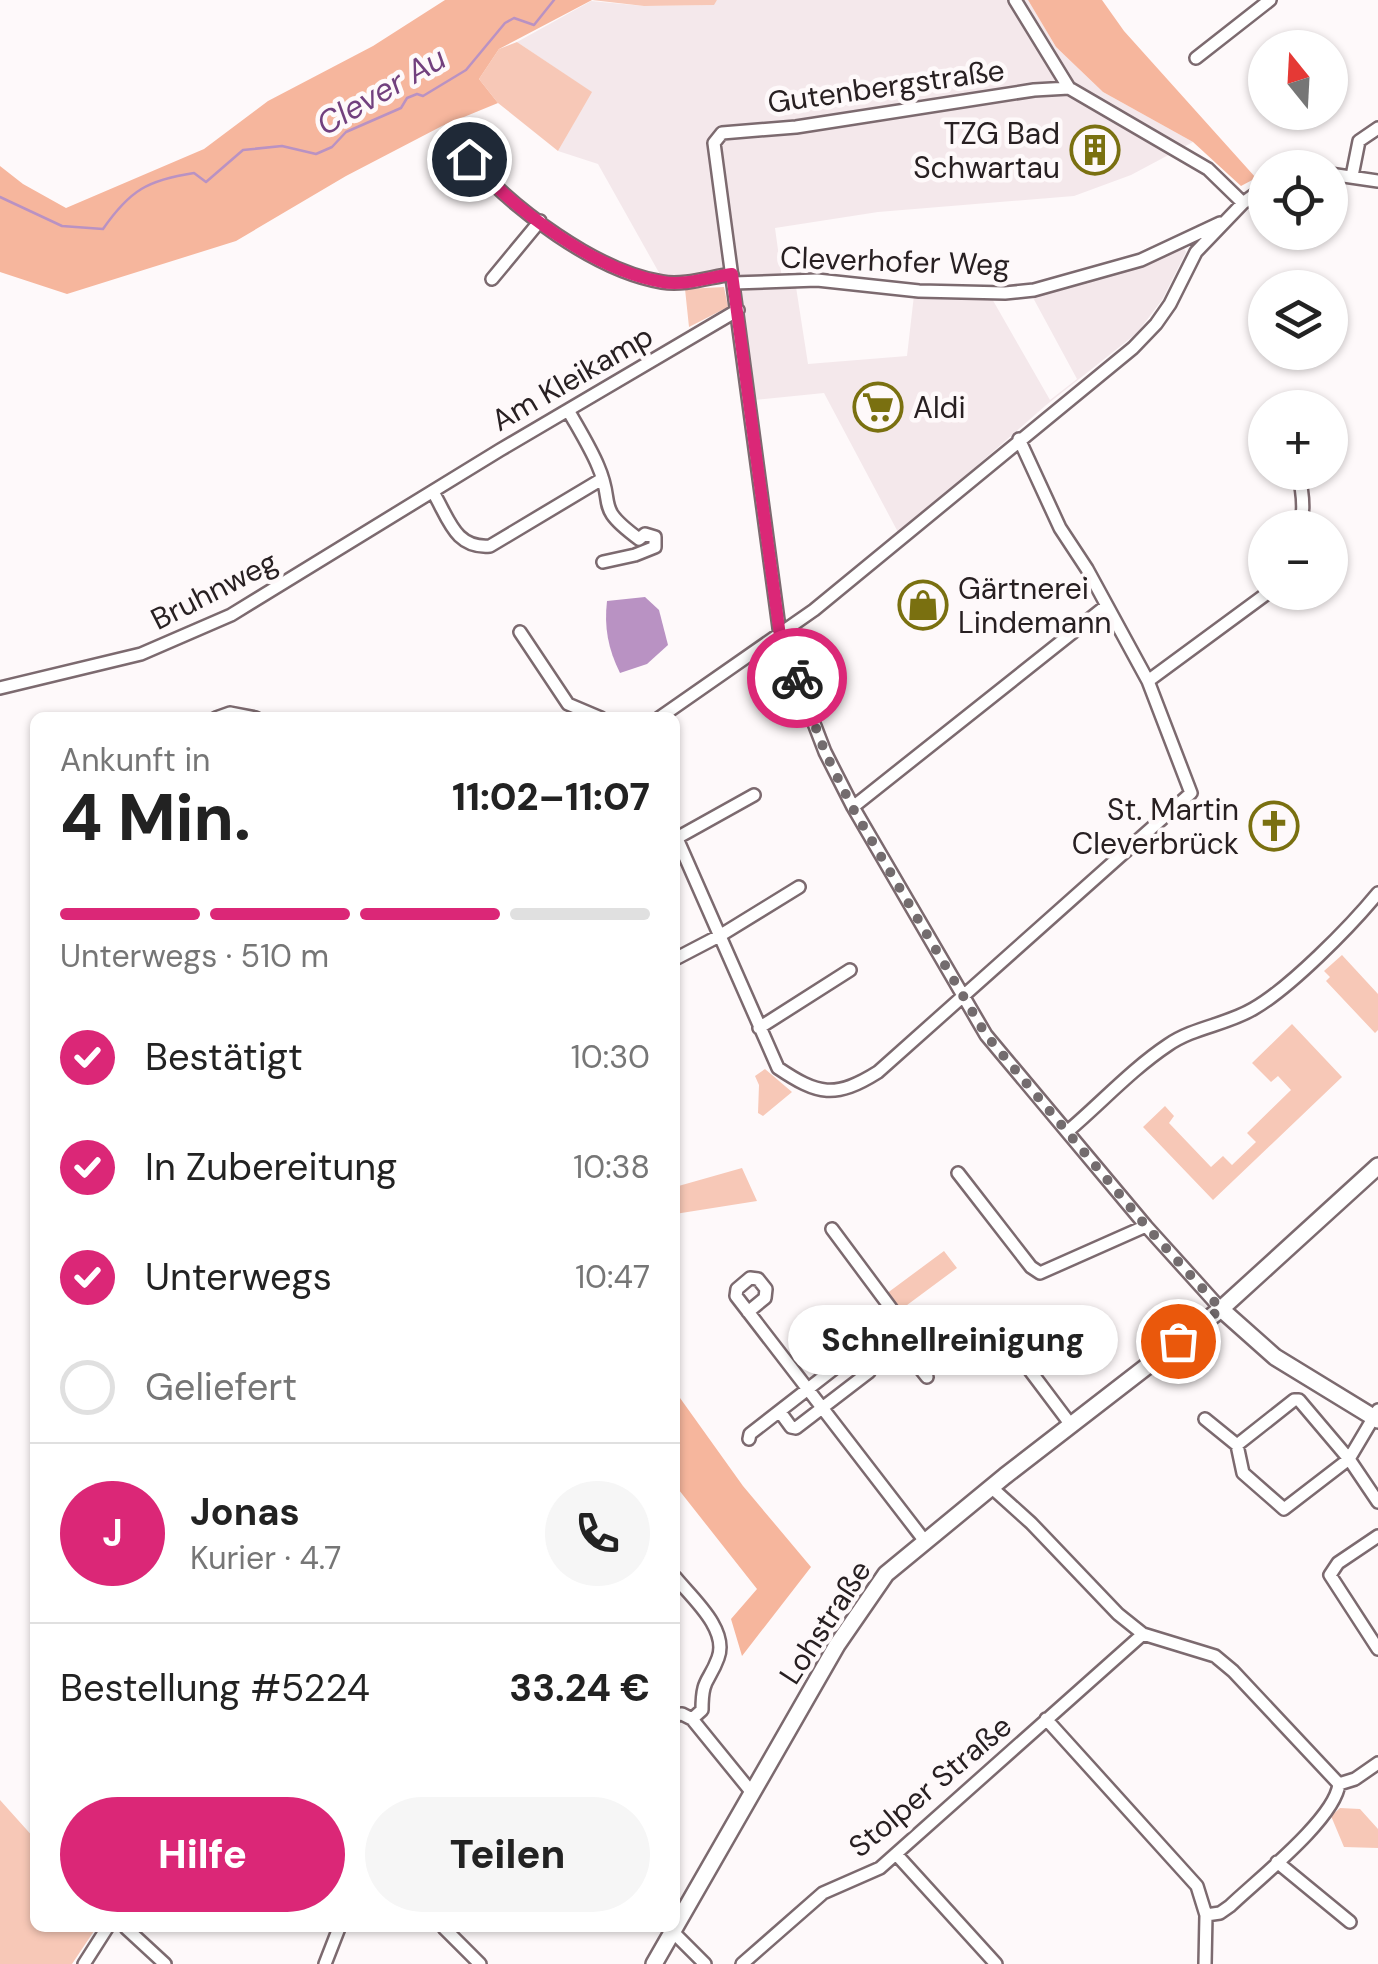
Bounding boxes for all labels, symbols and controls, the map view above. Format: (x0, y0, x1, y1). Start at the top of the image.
north arrow (1248, 30, 1348, 130)
map controls (1248, 30, 1348, 610)
water label: Clever Au (309, 37, 453, 145)
street label: Gutenbergstraße (765, 50, 1007, 122)
place label: TZG Bad Schwartau (913, 114, 1060, 187)
pin (427, 117, 512, 202)
building icon: TZG Bad Schwartau (1069, 124, 1121, 176)
icon: home (442, 132, 497, 187)
button: locate (1248, 150, 1348, 250)
street label: Cleverhofer Weg (779, 238, 1011, 284)
button: layers (1248, 270, 1348, 370)
street label: Am Kleikamp (484, 316, 660, 440)
supermarket icon: Aldi (852, 381, 904, 433)
place label: Aldi (913, 388, 966, 427)
button: + (1248, 390, 1348, 490)
button: − (1248, 510, 1348, 610)
street label: Bruhnweg (144, 542, 284, 638)
place label: Gärtnerei Lindemann (958, 569, 1112, 642)
shop icon: Gärtnerei Lindemann (897, 579, 949, 631)
courier (747, 628, 847, 728)
icon: bike (770, 651, 825, 706)
text: Ankunft in (60, 739, 210, 781)
text: 11:02–11:07 (452, 772, 650, 822)
text: 4 Min. (60, 776, 251, 860)
place label: St. Martin Cleverbrück (1072, 790, 1239, 863)
church icon: St. Martin Cleverbrück (1248, 800, 1300, 852)
text: Unterwegs · 510 m (60, 935, 329, 977)
icon: check (60, 1030, 115, 1085)
text: Bestätigt (145, 1032, 303, 1082)
text: 10:30 (571, 1036, 650, 1078)
icon: check (60, 1140, 115, 1195)
text: In Zubereitung (145, 1142, 397, 1192)
text: 10:38 (573, 1146, 650, 1188)
icon: check (60, 1250, 115, 1305)
text: Unterwegs (145, 1252, 332, 1302)
text: 10:47 (575, 1256, 650, 1298)
pin (1136, 1299, 1221, 1384)
callout: Schnellreinigung (788, 1306, 1118, 1376)
icon: bag (1151, 1314, 1206, 1369)
text: Schnellreinigung (821, 1319, 1085, 1361)
text: Geliefert (145, 1362, 297, 1412)
button: phone (545, 1481, 650, 1586)
text: Jonas (190, 1487, 300, 1537)
text: J (102, 1508, 123, 1558)
text: Kurier · 4.7 (190, 1537, 341, 1579)
street label: Lohstraße (770, 1553, 880, 1691)
text: Bestellung #5224 (60, 1663, 370, 1713)
text: 33.24 € (509, 1663, 650, 1713)
street label: Stolper Straße (840, 1706, 1020, 1866)
button: Hilfe (60, 1797, 345, 1912)
button: Teilen (365, 1797, 650, 1912)

